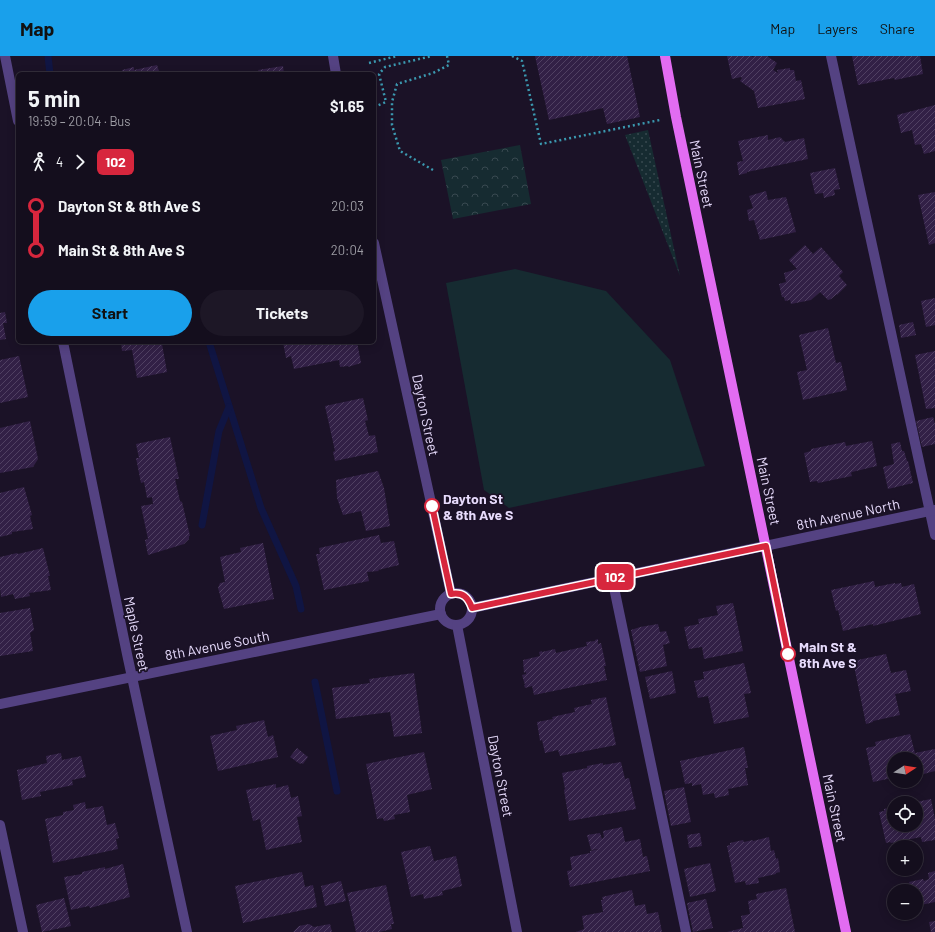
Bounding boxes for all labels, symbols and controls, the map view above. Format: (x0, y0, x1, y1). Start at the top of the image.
text: Map (20, 17, 54, 40)
text: Map (770, 20, 795, 37)
text: Layers (817, 20, 858, 37)
text: Share (880, 20, 915, 37)
text: 5 min (28, 85, 80, 111)
text: $1.65 (330, 97, 364, 115)
text: 19:59 – 20:04 · Bus (28, 113, 131, 129)
street label: Main Street (686, 138, 718, 210)
icon: walk (28, 151, 50, 173)
icon: forward (69, 151, 91, 173)
text: 102 (105, 153, 126, 170)
text: 4 (56, 154, 63, 170)
text: Dayton St & 8th Ave S (58, 197, 201, 215)
text: 20:03 (331, 198, 364, 214)
text: Main St & 8th Ave S (58, 241, 185, 259)
text: 20:04 (331, 242, 364, 258)
button: Start (28, 290, 192, 336)
button: Tickets (200, 290, 364, 336)
street label: Dayton Street (409, 373, 443, 457)
street label: Main Street (753, 455, 785, 527)
place label: Dayton St & 8th Ave S (443, 490, 513, 523)
street label: 8th Avenue North (795, 495, 901, 533)
marker: Dayton St & 8th Ave S (424, 498, 440, 514)
line badge: 102 (592, 564, 638, 590)
text: 102 (605, 568, 625, 585)
street label: Maple Street (121, 595, 153, 673)
street label: 8th Avenue South (163, 627, 271, 663)
place label: Main St & 8th Ave S (799, 638, 857, 671)
marker: Main St & 8th Ave S (780, 646, 796, 662)
street label: Dayton Street (485, 734, 517, 818)
north arrow (887, 752, 923, 788)
map controls (887, 752, 923, 920)
street label: Main Street (819, 772, 851, 844)
button: locate (887, 796, 923, 832)
button: + (887, 840, 923, 876)
button: − (887, 884, 923, 920)

